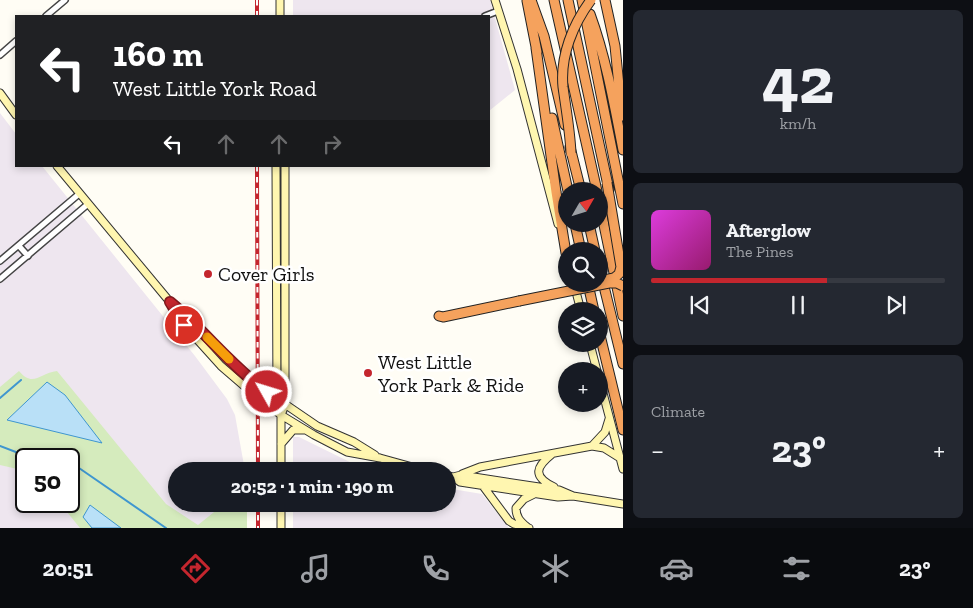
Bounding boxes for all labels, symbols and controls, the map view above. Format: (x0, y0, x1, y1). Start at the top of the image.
text: 160 m (113, 33, 203, 75)
icon: left (30, 35, 95, 100)
text: 42 (762, 42, 834, 120)
text: West Little York Road (113, 75, 317, 102)
text: km/h (780, 114, 816, 133)
icon: left (159, 130, 187, 158)
icon: ahead (212, 130, 240, 158)
icon: ahead (265, 130, 293, 158)
icon: right (318, 130, 346, 158)
north arrow (558, 182, 608, 232)
map controls (558, 182, 608, 412)
text: Afterglow (726, 219, 811, 242)
button: search (558, 242, 608, 292)
text: The Pines (726, 242, 793, 261)
place label: Cover Girls (218, 262, 314, 286)
marker: Cover Girls (202, 268, 214, 280)
icon: previous (686, 291, 714, 319)
icon: pause (784, 291, 812, 319)
icon: next (882, 291, 910, 319)
button: layers (558, 302, 608, 352)
pin (163, 304, 205, 346)
icon: arrive (170, 311, 198, 339)
place label: West Little York Park & Ride (377, 350, 524, 397)
button: + (558, 362, 608, 412)
position arrow (240, 365, 292, 417)
marker: West Little York Park & Ride (362, 367, 374, 379)
text: Climate (651, 402, 705, 421)
text: 23° (771, 426, 826, 472)
text: − (651, 434, 664, 467)
text: + (933, 434, 945, 467)
speed limit sign: 50 (15, 448, 80, 513)
text: 20:52 · 1 min · 190 m (231, 475, 393, 498)
icon: directions (178, 551, 213, 586)
icon: music (298, 551, 333, 586)
icon: phone (418, 551, 453, 586)
icon: climate (538, 551, 573, 586)
icon: car (659, 551, 694, 586)
icon: filters (779, 551, 814, 586)
text: 20:51 (43, 555, 93, 582)
text: 23° (899, 555, 930, 582)

